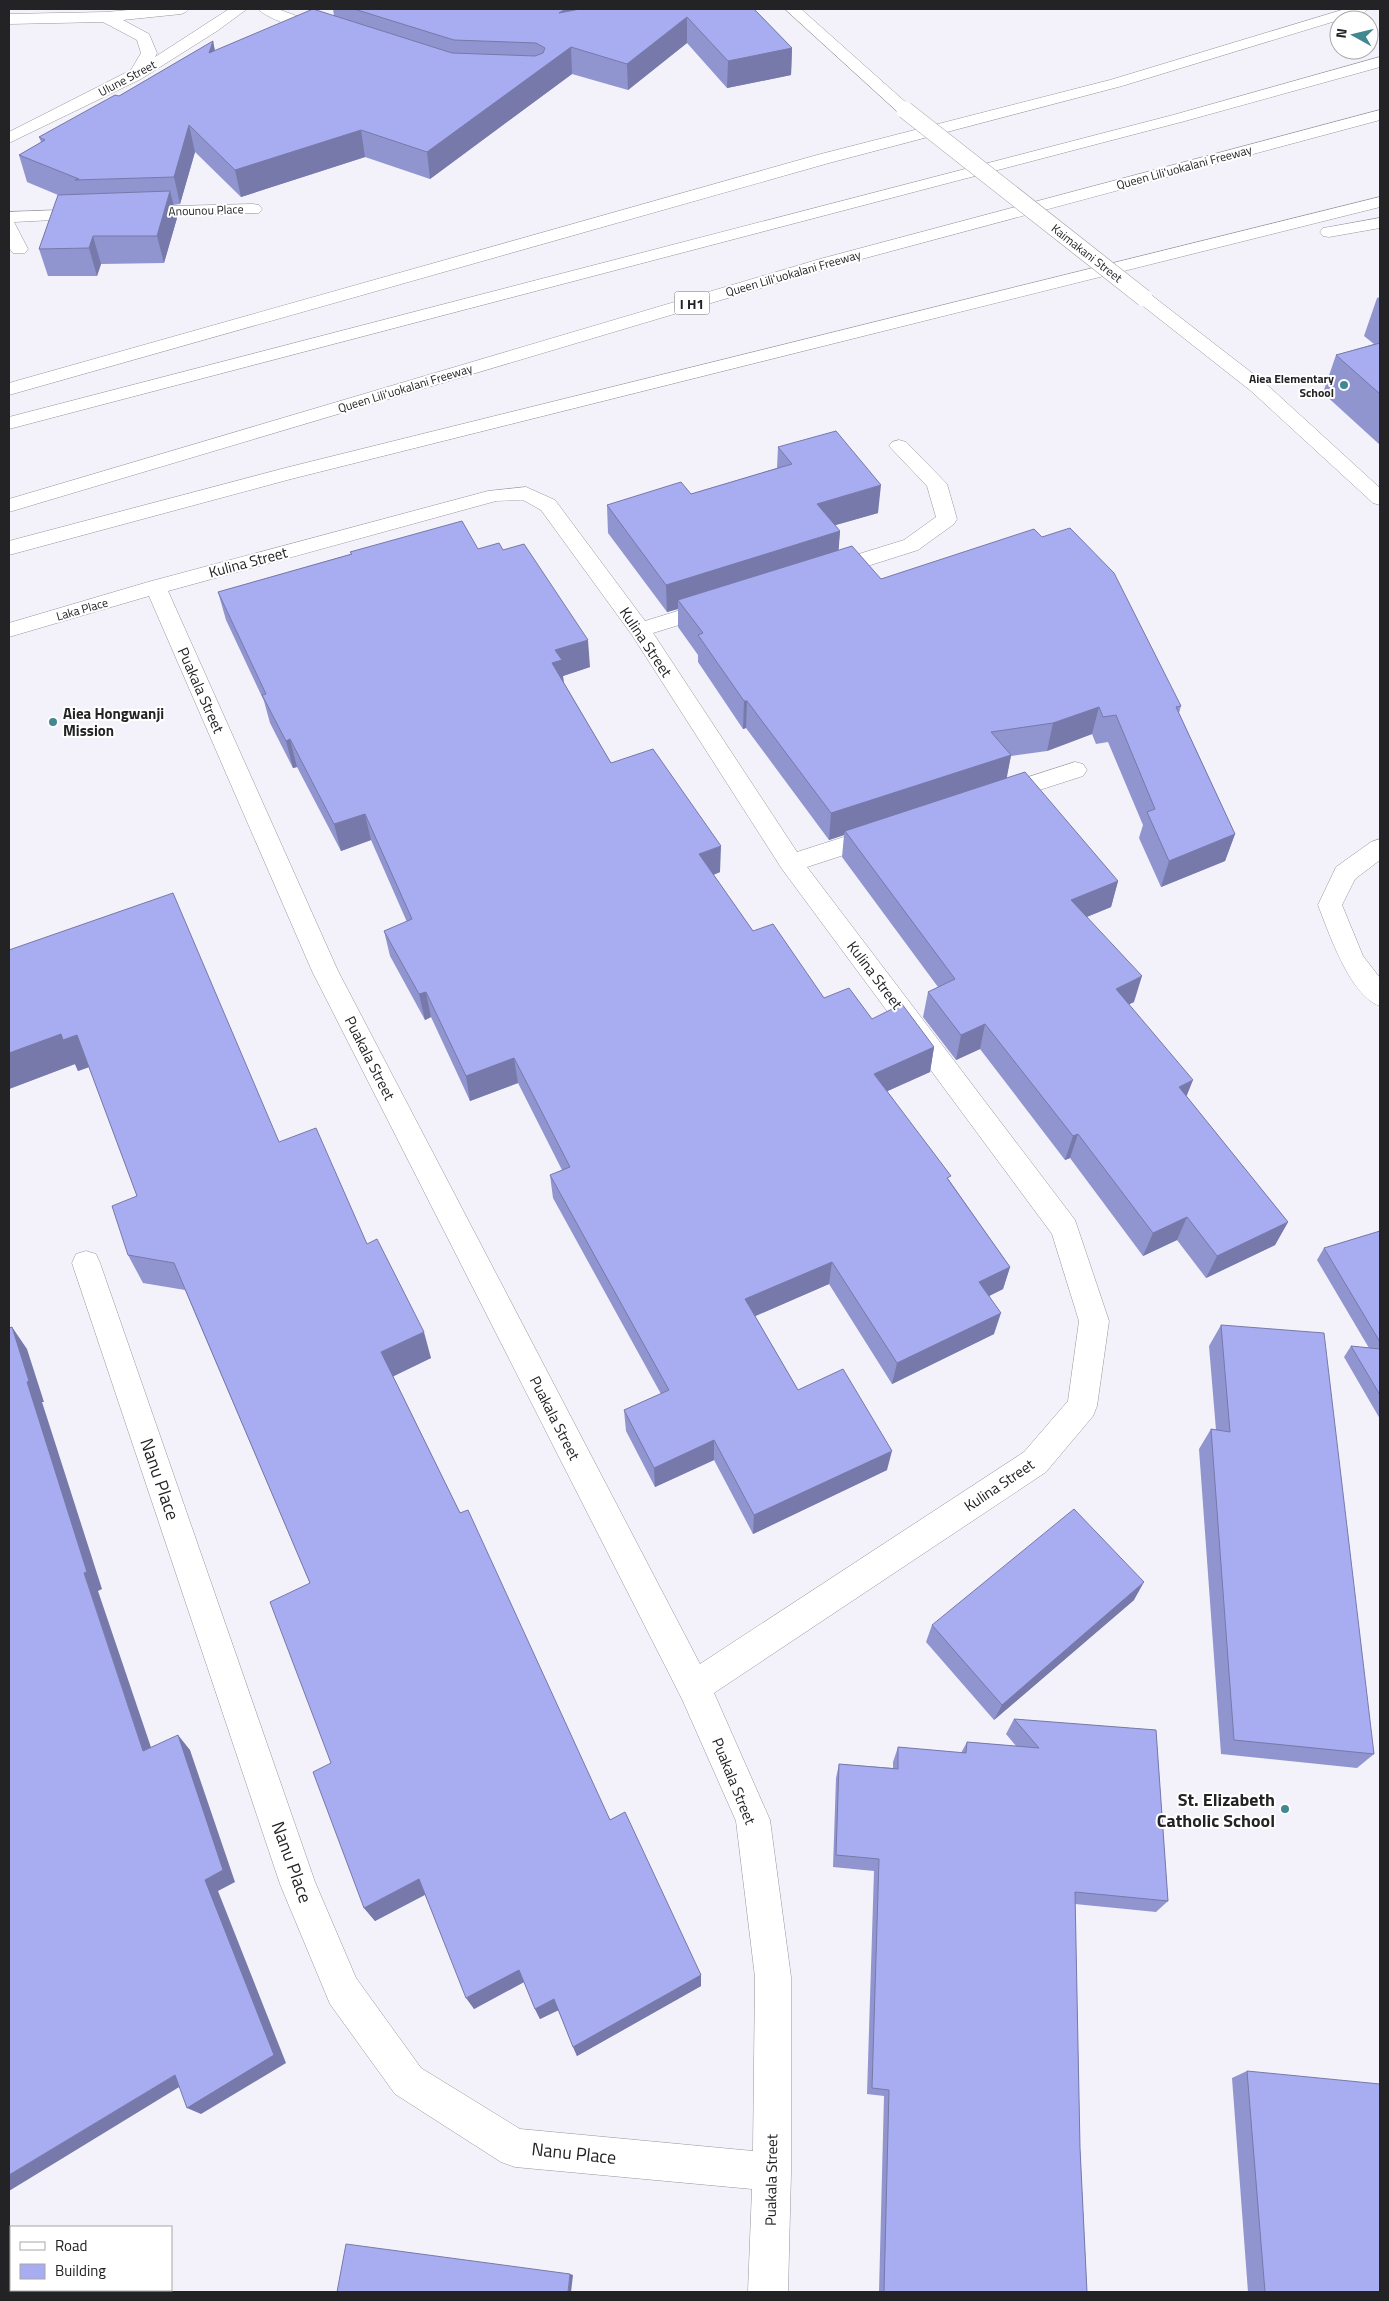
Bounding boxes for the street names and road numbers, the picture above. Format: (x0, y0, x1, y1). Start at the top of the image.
street label: Ulune Street (95, 54, 160, 101)
street label: Queen Liliʻuokalani Freeway (1114, 140, 1254, 194)
street label: Anounou Place (168, 199, 244, 221)
street label: Kaimakani Street (1047, 219, 1127, 287)
street label: Queen Liliʻuokalani Freeway (723, 245, 863, 301)
road number: I H1 (674, 292, 710, 314)
street label: Queen Liliʻuokalani Freeway (335, 358, 475, 418)
street label: Kulina Street (206, 540, 291, 584)
street label: Laka Place (54, 593, 110, 625)
street label: Kulina Street (614, 602, 678, 682)
street label: Puakala Street (172, 643, 231, 737)
street label: Kulina Street (842, 936, 909, 1015)
street label: Puakala Street (339, 1012, 401, 1105)
street label: Puakala Street (524, 1372, 586, 1465)
street label: Nanu Place (133, 1434, 187, 1524)
street label: Kulina Street (959, 1453, 1039, 1517)
street label: Puakala Street (706, 1734, 762, 1829)
street label: Nanu Place (265, 1817, 319, 1907)
street label: Puakala Street (759, 2133, 783, 2226)
street label: Nanu Place (530, 2135, 618, 2171)

